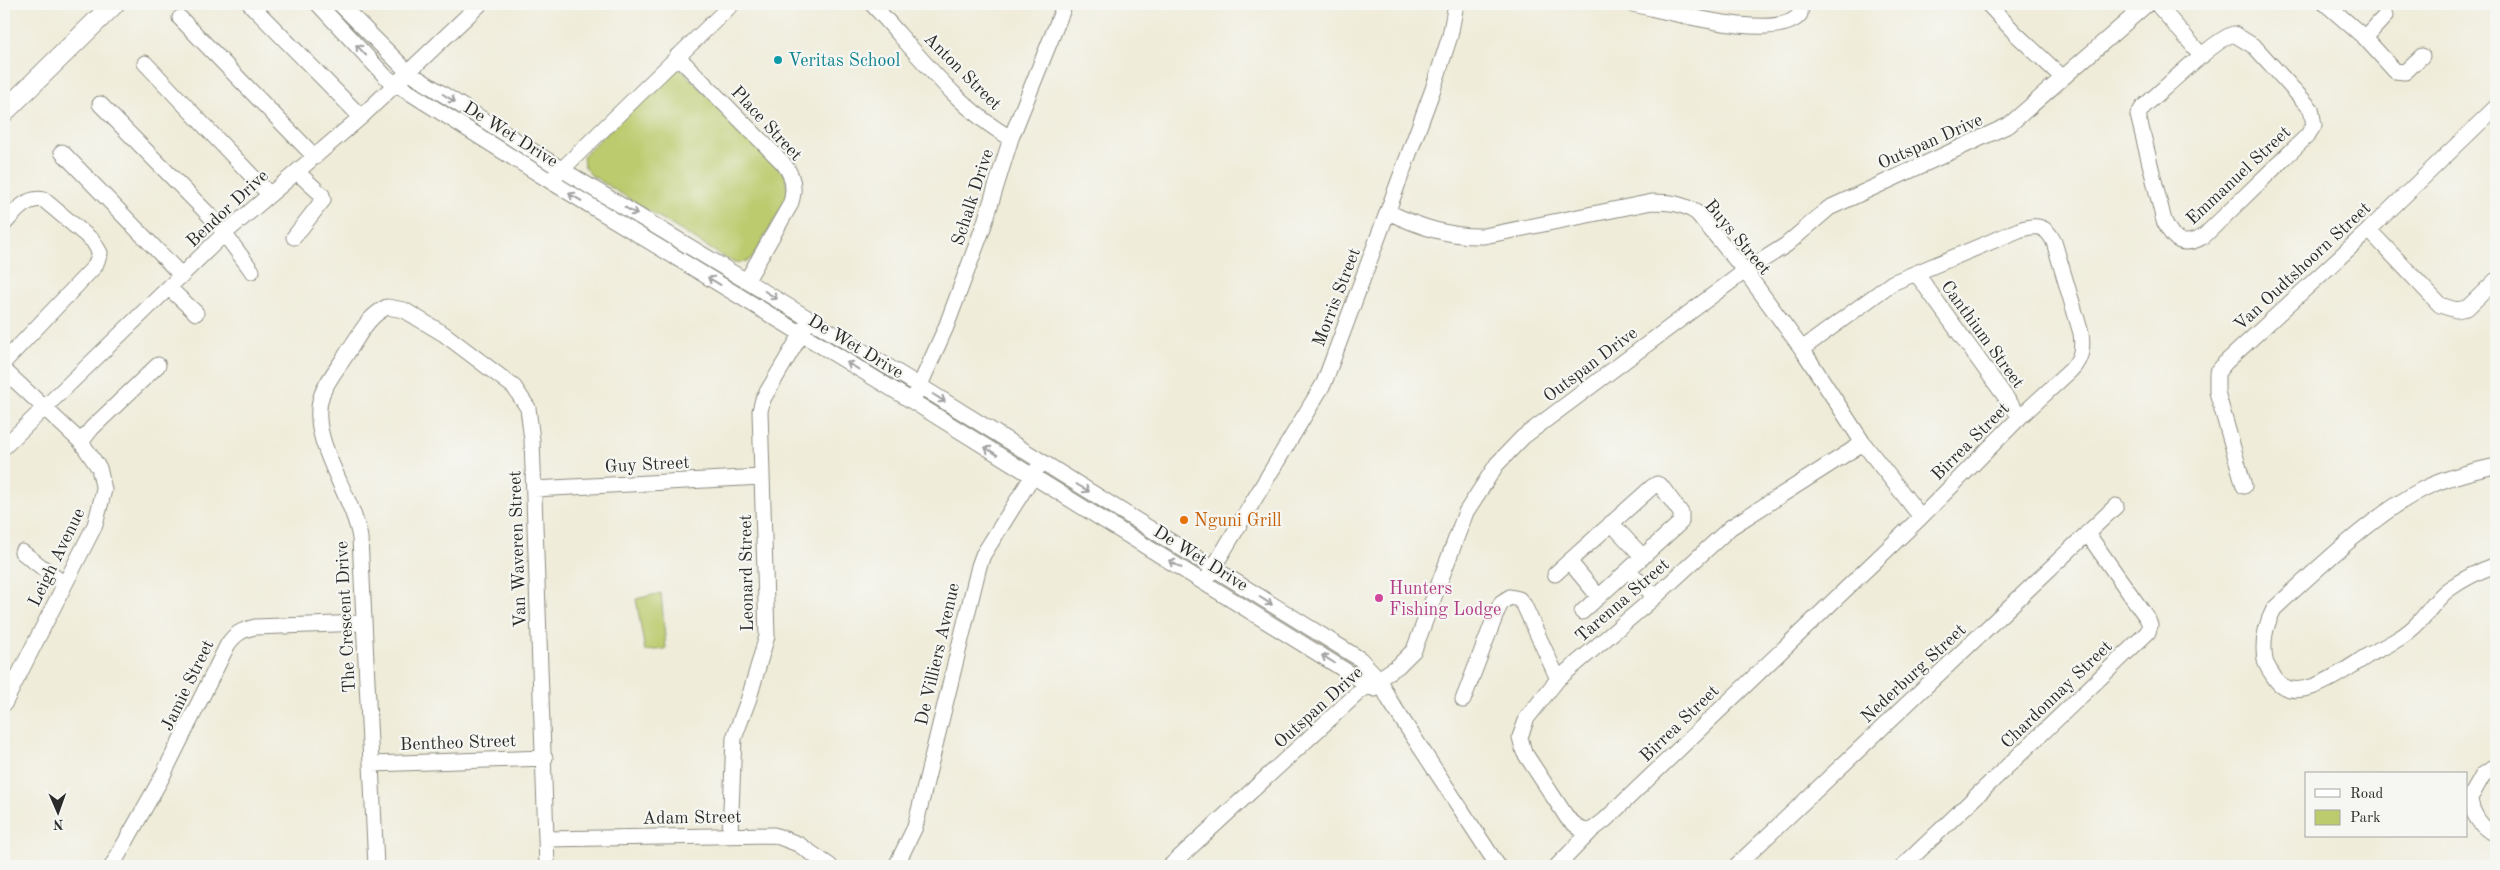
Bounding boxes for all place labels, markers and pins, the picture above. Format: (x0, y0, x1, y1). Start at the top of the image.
place label: Veritas School (788, 52, 900, 70)
marker: Veritas School (772, 54, 784, 66)
place label: Nguni Grill (1194, 512, 1282, 530)
marker: Nguni Grill (1178, 514, 1190, 526)
place label: Hunters Fishing Lodge (1389, 580, 1501, 619)
marker: Hunters Fishing Lodge (1373, 592, 1385, 604)

